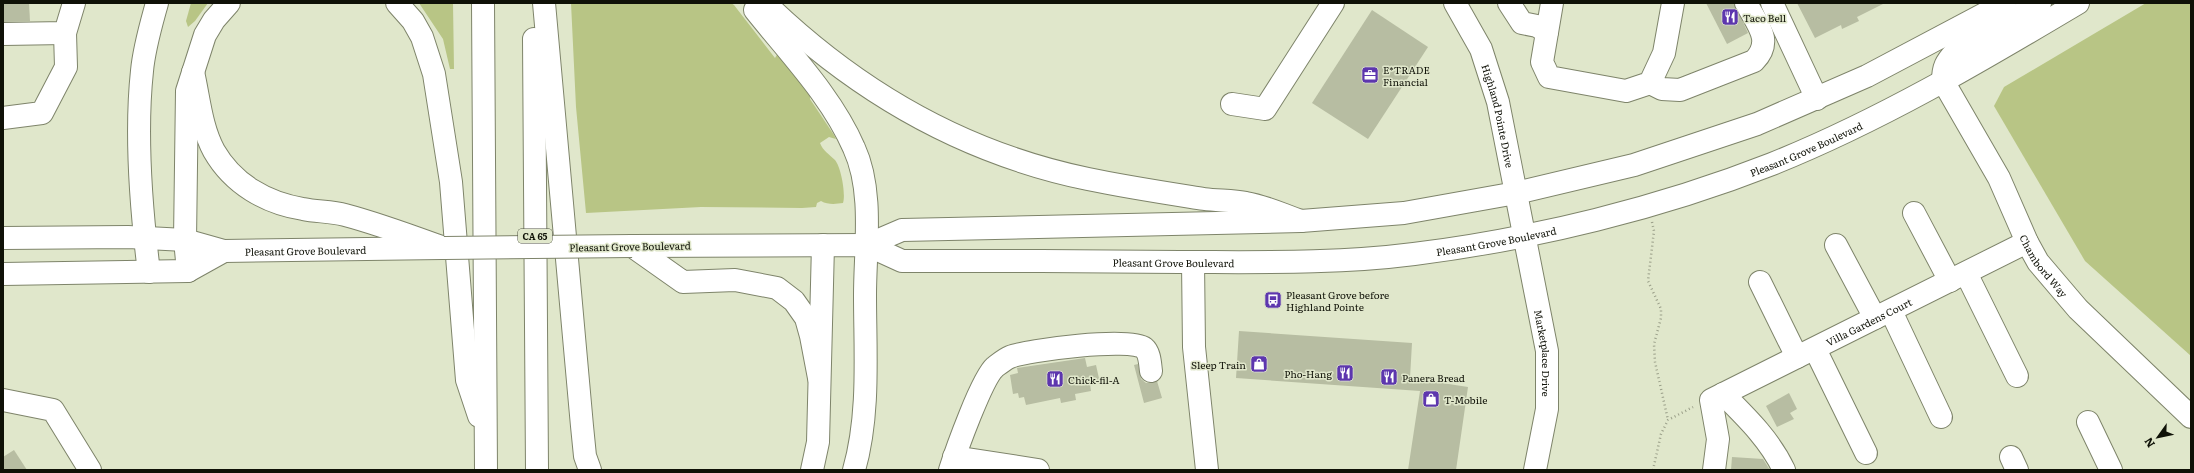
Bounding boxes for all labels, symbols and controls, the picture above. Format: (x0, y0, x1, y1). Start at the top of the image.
restaurant icon: Taco Bell (1720, 7, 1740, 27)
place label: Taco Bell (1743, 10, 1787, 25)
place label: E*TRADE Financial (1383, 62, 1430, 89)
street label: Highland Pointe Drive (1479, 62, 1518, 169)
office icon: E*TRADE Financial (1360, 65, 1380, 85)
street label: Pleasant Grove Boulevard (1747, 117, 1865, 179)
street label: Pleasant Grove Boulevard (1435, 222, 1557, 258)
road number: CA 65 (518, 229, 552, 243)
street label: Chambord Way (2017, 232, 2072, 300)
street label: Pleasant Grove Boulevard (569, 237, 691, 255)
street label: Pleasant Grove Boulevard (244, 242, 366, 258)
street label: Pleasant Grove Boulevard (1113, 254, 1234, 270)
place label: Pleasant Grove before Highland Pointe (1286, 287, 1389, 314)
bus stop icon: Pleasant Grove before Highland Pointe (1263, 290, 1283, 310)
street label: Villa Gardens Court (1823, 293, 1914, 349)
street label: Marketplace Drive (1532, 308, 1555, 397)
shop icon: Sleep Train (1249, 354, 1269, 374)
place label: Sleep Train (1191, 357, 1246, 372)
restaurant icon: Pho-Hang (1335, 363, 1355, 383)
place label: Pho-Hang (1284, 366, 1332, 381)
restaurant icon: Panera Bread (1379, 367, 1399, 387)
restaurant icon: Chick-fil-A (1045, 369, 1065, 389)
place label: Panera Bread (1402, 370, 1465, 385)
place label: Chick-fil-A (1068, 372, 1120, 387)
shop icon: T-Mobile (1421, 389, 1441, 409)
place label: T-Mobile (1444, 392, 1487, 407)
north arrow (2138, 417, 2178, 457)
text: N (2140, 435, 2158, 451)

